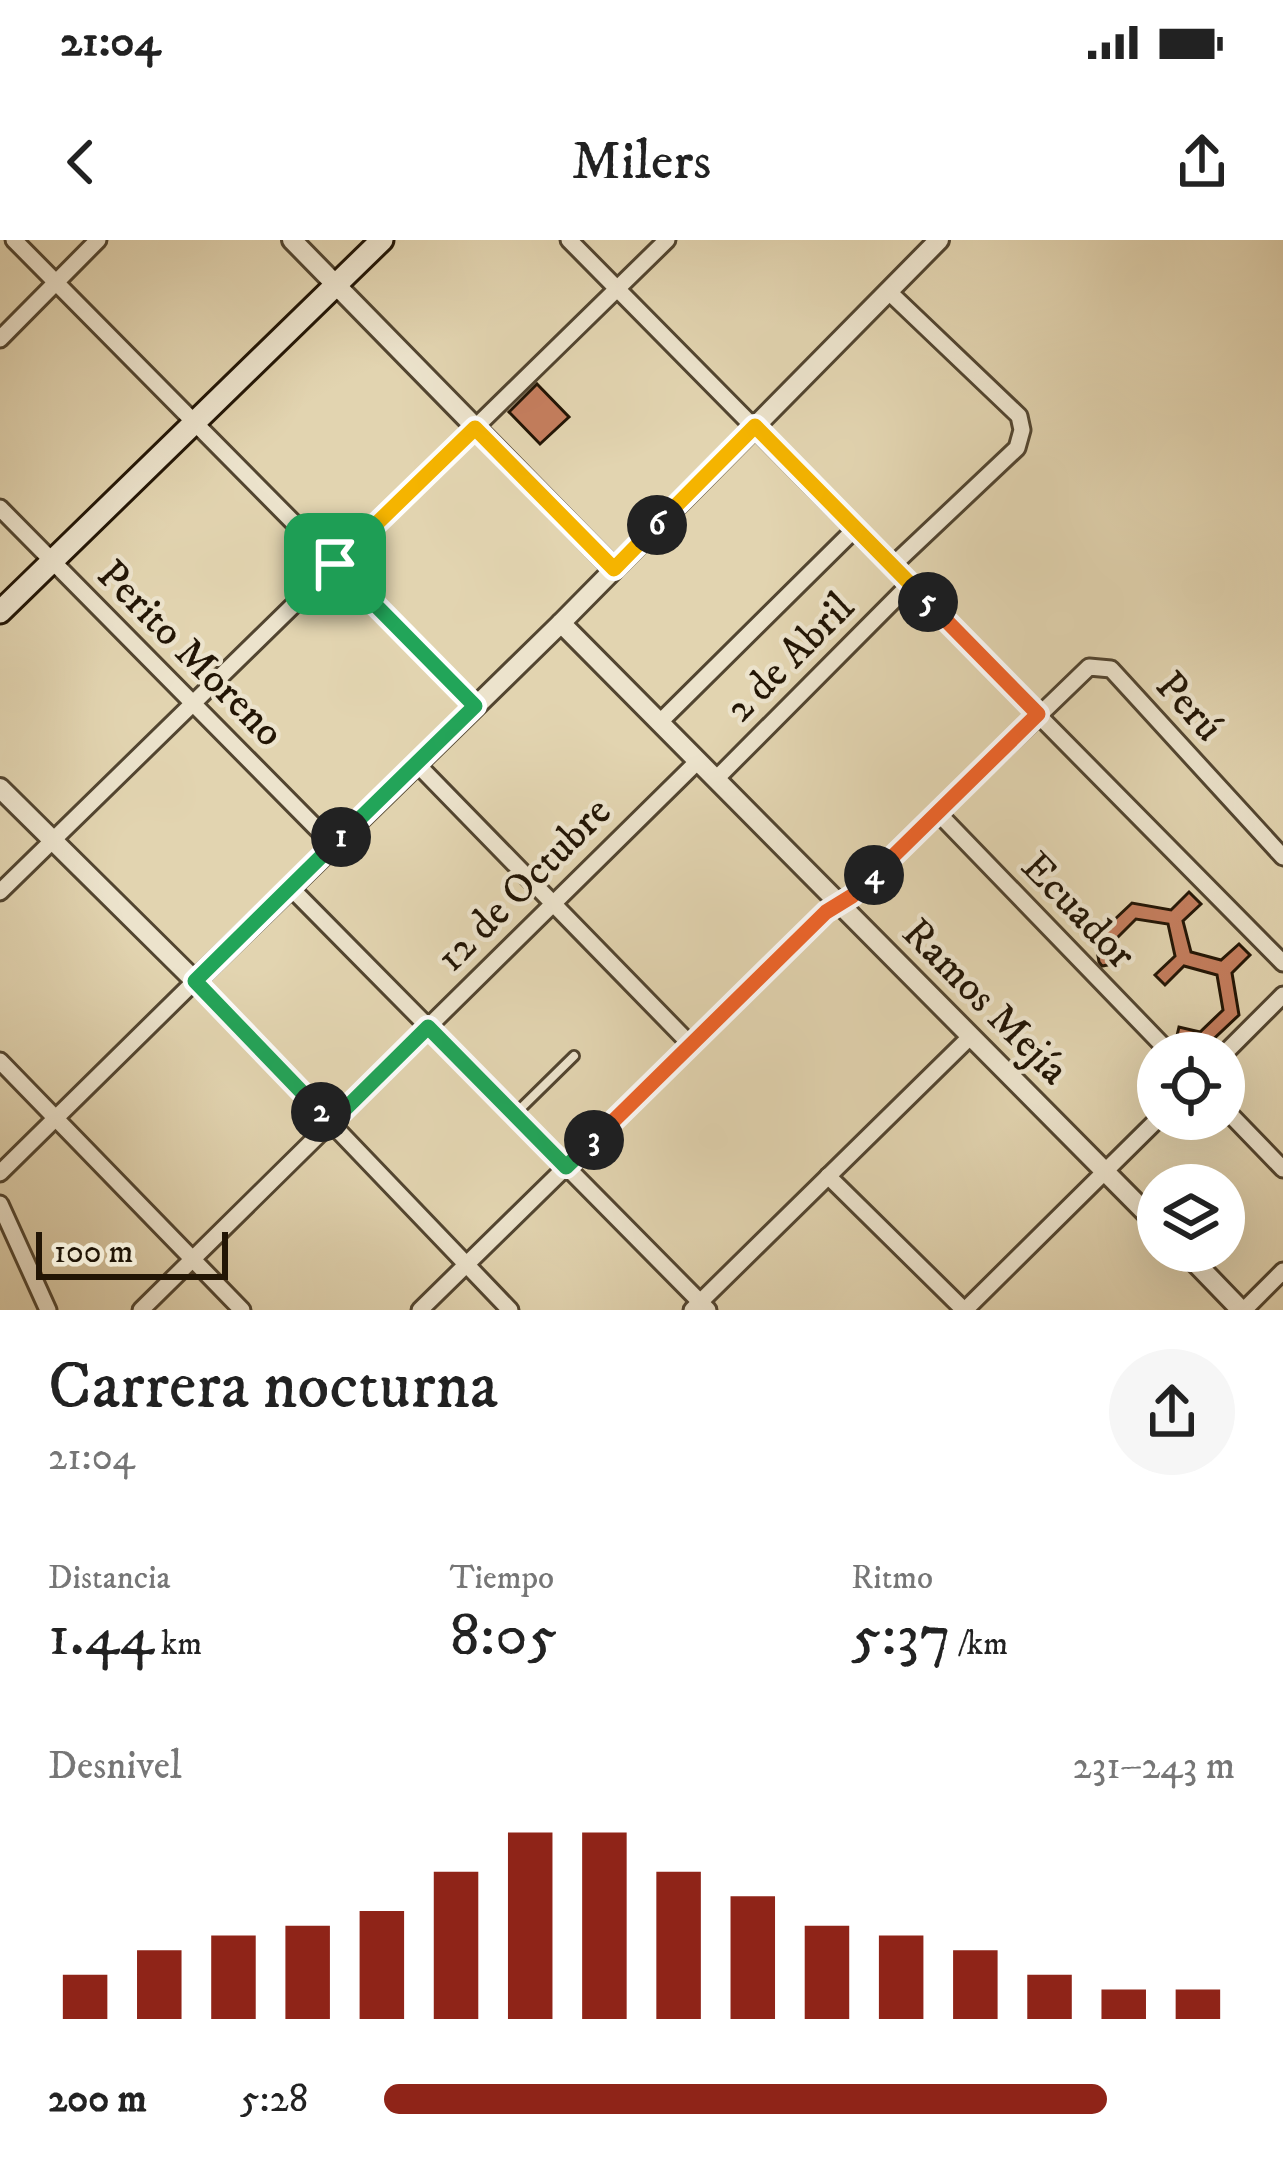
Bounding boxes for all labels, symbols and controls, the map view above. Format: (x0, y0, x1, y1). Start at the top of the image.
text: 21:04 (60, 14, 160, 70)
icon: back (48, 129, 114, 195)
text: Milers (572, 129, 711, 196)
icon: share (1169, 129, 1235, 195)
pin: 6 (627, 495, 687, 555)
text: 6 (648, 504, 666, 545)
pin (284, 513, 386, 615)
icon: arrive (302, 531, 368, 597)
street label: Perito Moreno (85, 550, 294, 759)
pin: 5 (898, 572, 958, 632)
text: 5 (920, 581, 936, 622)
street label: 2 de Abril (714, 582, 866, 734)
street label: Perú (1144, 661, 1234, 753)
street label: 12 de Octubre (426, 787, 623, 984)
pin: 1 (311, 807, 371, 867)
text: 1 (335, 816, 347, 857)
street label: Ecuador (1010, 842, 1146, 981)
pin: 4 (844, 845, 904, 905)
text: 4 (865, 854, 884, 895)
street label: Ramos Mejía (891, 908, 1079, 1096)
map controls (1137, 1032, 1245, 1272)
button: locate (1137, 1032, 1245, 1140)
pin: 2 (291, 1082, 351, 1142)
text: 2 (313, 1091, 329, 1132)
pin: 3 (564, 1110, 624, 1170)
text: 3 (588, 1119, 600, 1160)
button: layers (1137, 1164, 1245, 1272)
scale bar (36, 1226, 228, 1279)
text: 100 m (54, 1232, 133, 1273)
text: Carrera nocturna (48, 1347, 498, 1429)
button: share (1109, 1349, 1235, 1475)
text: 21:04 (48, 1433, 135, 1482)
text: Distancia (48, 1558, 171, 1599)
text: Tiempo (450, 1558, 554, 1599)
text: Ritmo (851, 1558, 933, 1599)
text: 1.44 (48, 1599, 154, 1674)
text: 8:05 (450, 1599, 557, 1674)
text: 5:37 (851, 1599, 951, 1674)
text: km (154, 1624, 202, 1665)
text: /km (951, 1624, 1008, 1665)
text: Desnivel (48, 1742, 182, 1791)
text: 231–243 m (1073, 1742, 1235, 1791)
text: 200 m (48, 2075, 147, 2124)
text: 5:28 (240, 2075, 308, 2124)

